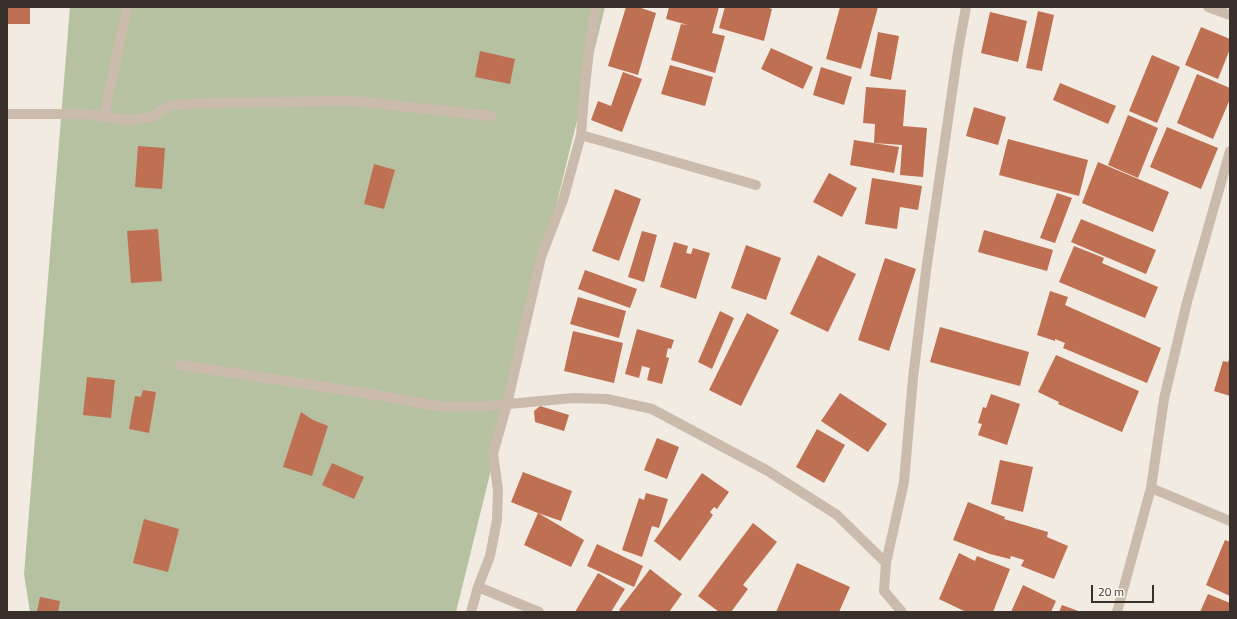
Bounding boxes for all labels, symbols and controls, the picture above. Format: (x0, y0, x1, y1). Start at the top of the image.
scale bar (1093, 577, 1156, 603)
text: 20 m (1098, 582, 1124, 601)

